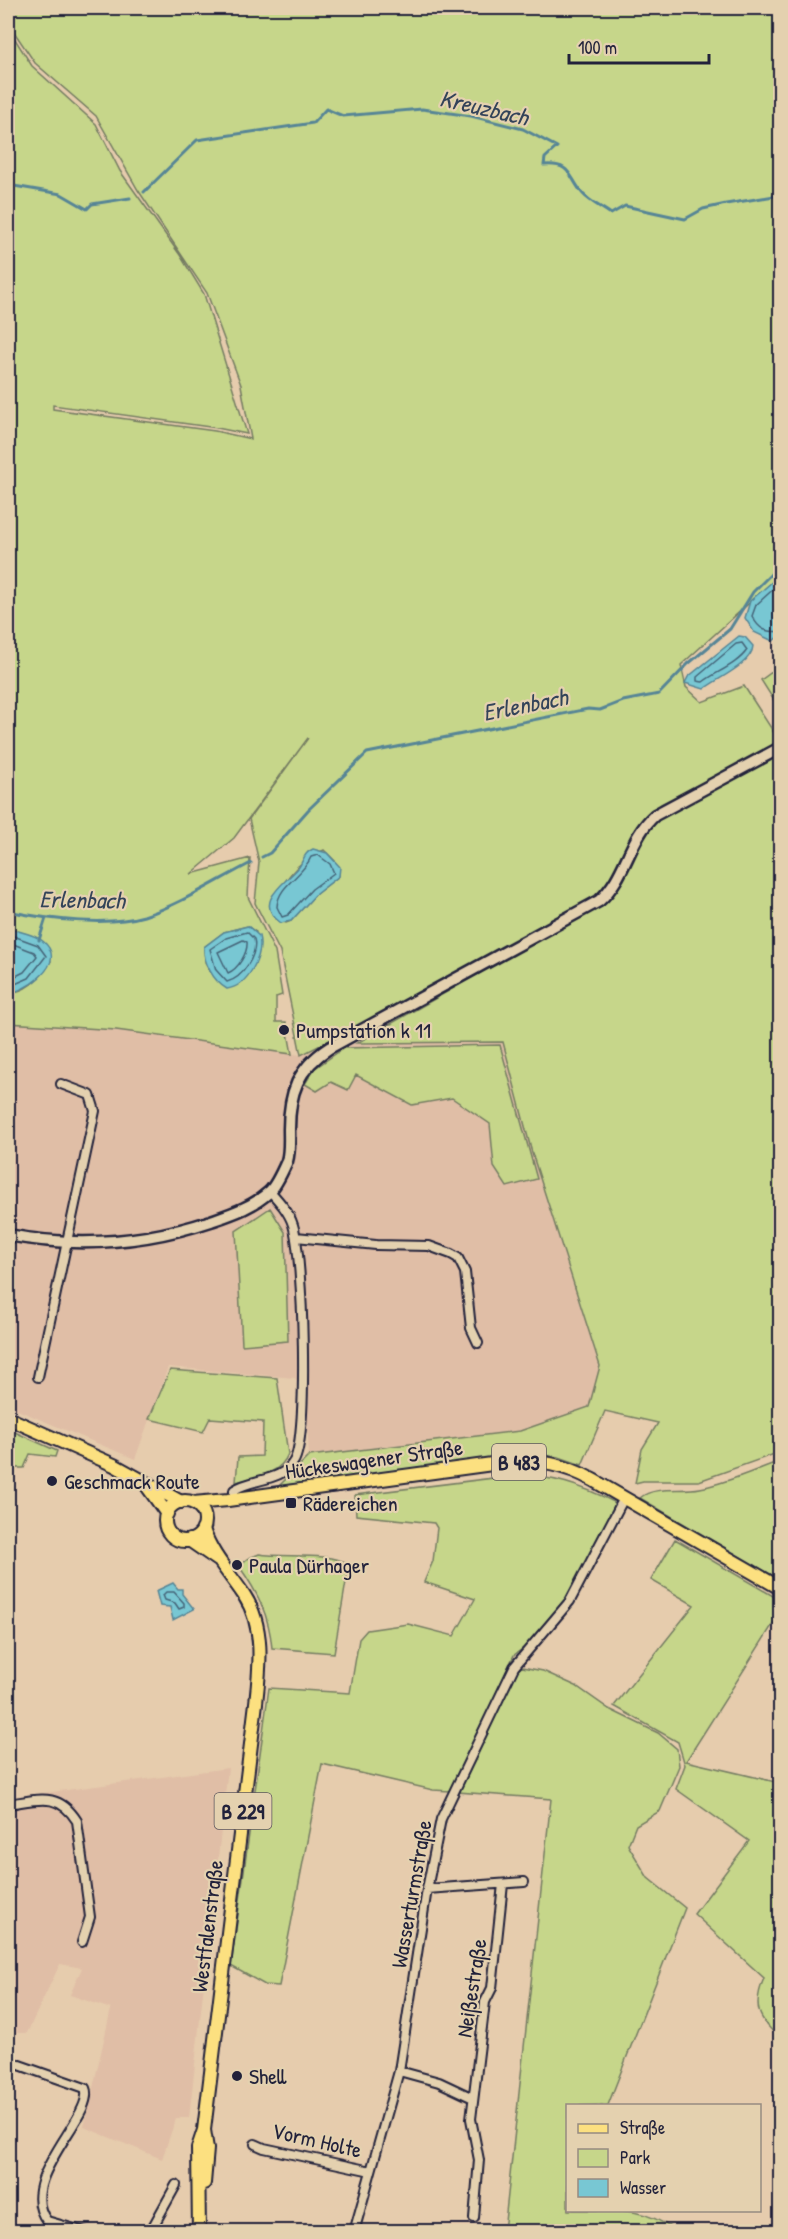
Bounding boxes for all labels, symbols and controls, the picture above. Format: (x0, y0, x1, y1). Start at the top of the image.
scale bar (569, 27, 708, 65)
text: 100 m (578, 35, 617, 60)
water label: Kreuzbach (437, 81, 533, 133)
water label: Erlenbach (480, 680, 572, 728)
water label: Erlenbach (39, 882, 127, 916)
place label: Pumpstation k 11 (296, 1015, 431, 1045)
marker: Pumpstation k 11 (277, 1023, 291, 1037)
street label: Hückeswagener Straße (283, 1432, 465, 1486)
road number: B 483 (492, 1444, 546, 1480)
place label: Geschmack Route (64, 1466, 200, 1496)
marker: Geschmack Route (45, 1474, 59, 1488)
place label: Rädereichen (303, 1488, 398, 1518)
marker: Rädereichen (284, 1496, 298, 1510)
place label: Paula Dürhager (249, 1550, 370, 1580)
marker: Paula Dürhager (230, 1558, 244, 1572)
road number: B 229 (214, 1793, 272, 1829)
street label: Wasserturmstraße (383, 1817, 439, 1970)
street label: Westfalenstraße (184, 1858, 230, 1994)
street label: Neißestraße (448, 1936, 494, 2039)
place label: Shell (249, 2061, 287, 2091)
marker: Shell (230, 2069, 244, 2083)
legend (566, 2104, 761, 2212)
street label: Vorm Holte (269, 2115, 365, 2165)
text: Straße (620, 2115, 665, 2140)
text: Park (620, 2145, 651, 2170)
text: Wasser (620, 2175, 666, 2200)

